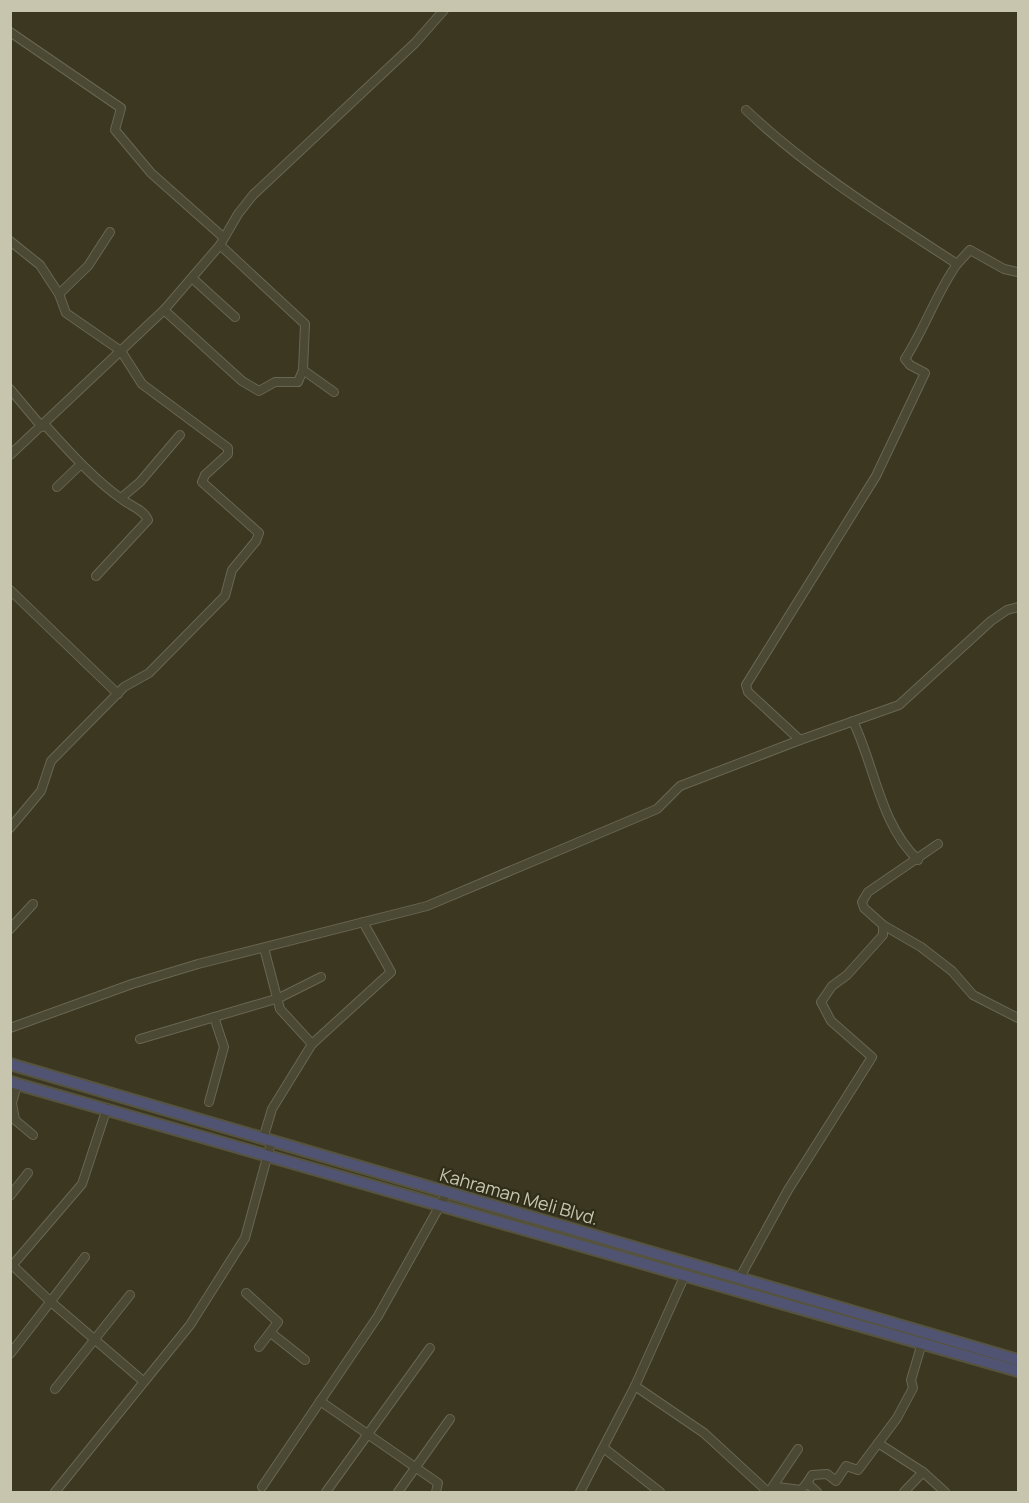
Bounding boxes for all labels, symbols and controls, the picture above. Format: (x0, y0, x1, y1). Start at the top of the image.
street label: Kahraman Meli Blvd. (437, 1162, 601, 1230)

